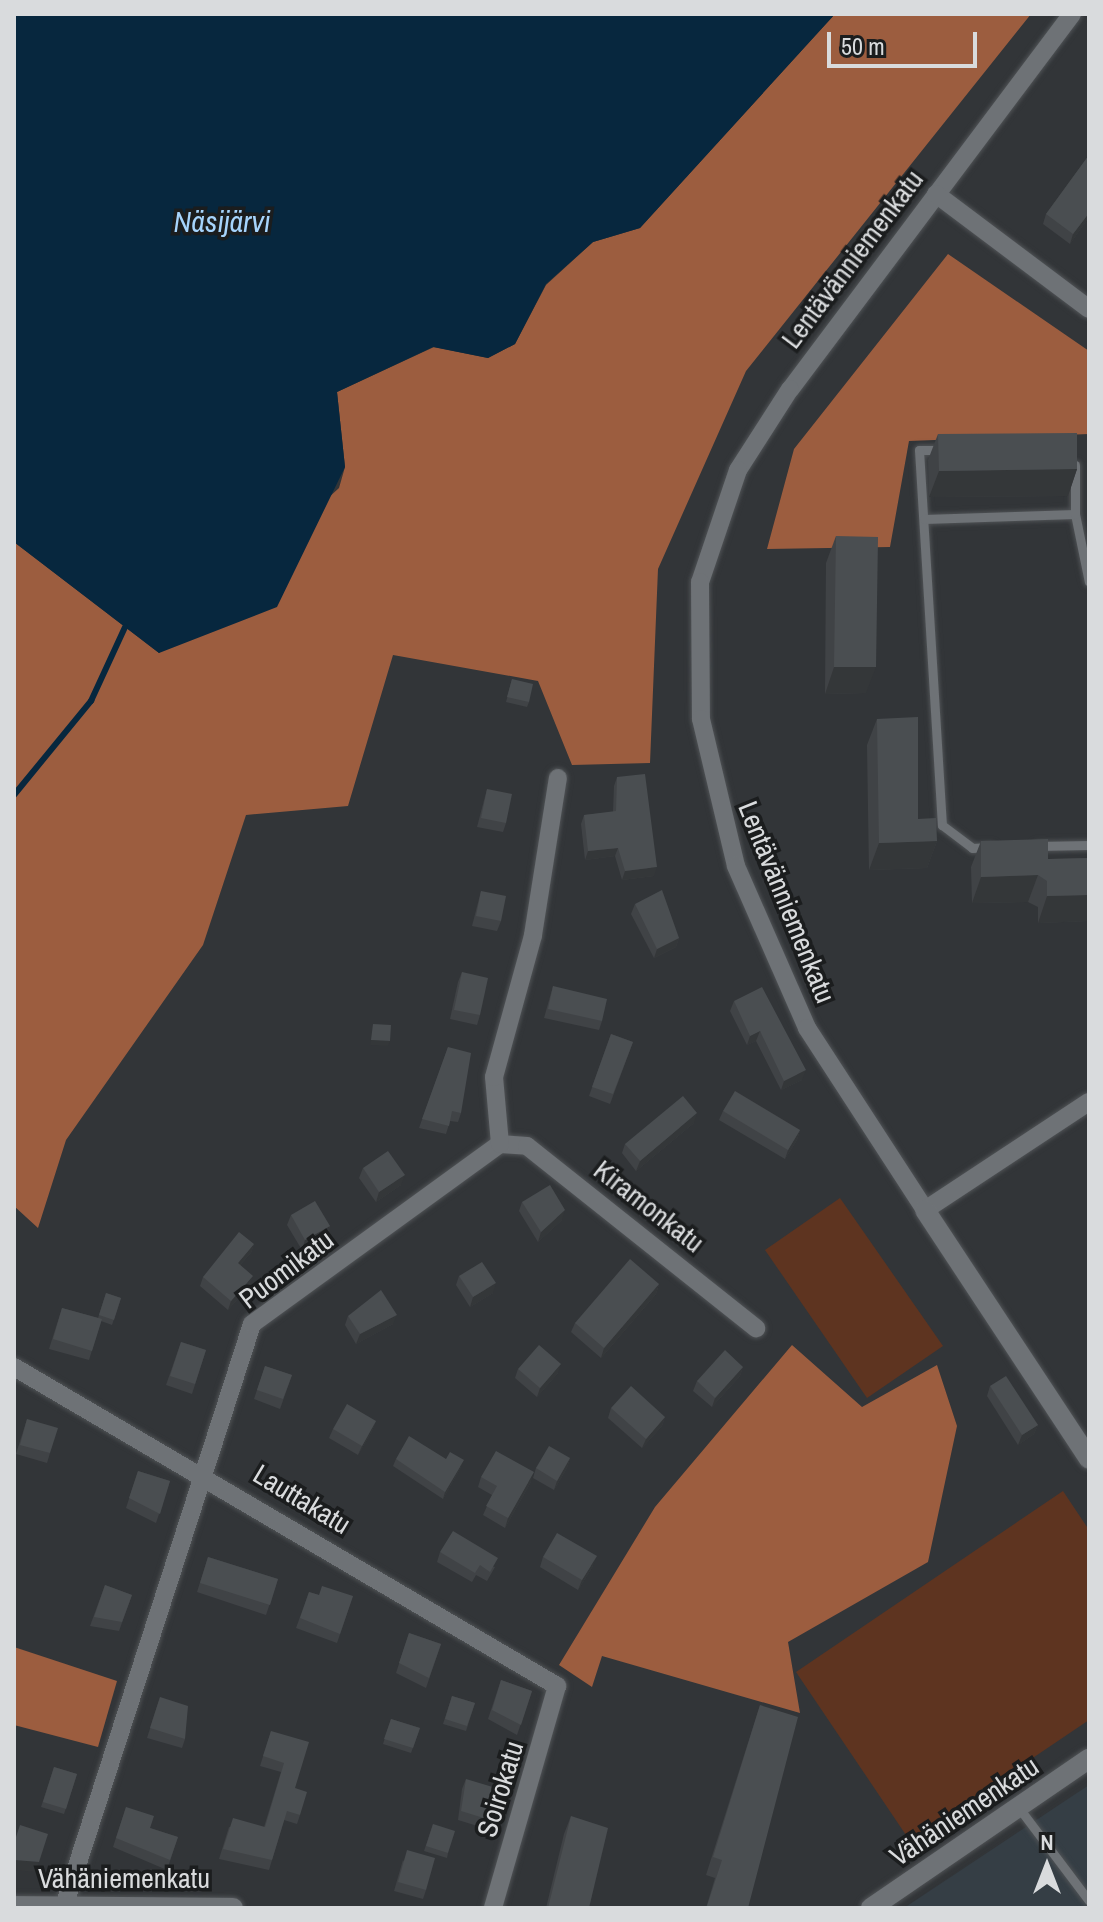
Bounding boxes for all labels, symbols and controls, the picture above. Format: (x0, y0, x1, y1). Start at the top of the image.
scale bar (831, 16, 981, 66)
text: 50 m (841, 30, 885, 62)
street label: Lentävänniemenkatu (774, 163, 930, 355)
water label: Näsijärvi (173, 203, 271, 239)
street label: Lentävänniemenkatu (731, 796, 843, 1008)
street label: Kiramonkatu (587, 1153, 711, 1259)
street label: Puomikatu (232, 1223, 340, 1315)
street label: Lauttakatu (247, 1457, 357, 1541)
street label: Soirokatu (470, 1737, 530, 1841)
street label: Vähäniemenkatu (883, 1749, 1045, 1873)
north arrow (1007, 1826, 1087, 1906)
text: N (1040, 1827, 1054, 1857)
street label: Vähäniemenkatu (38, 1861, 210, 1895)

